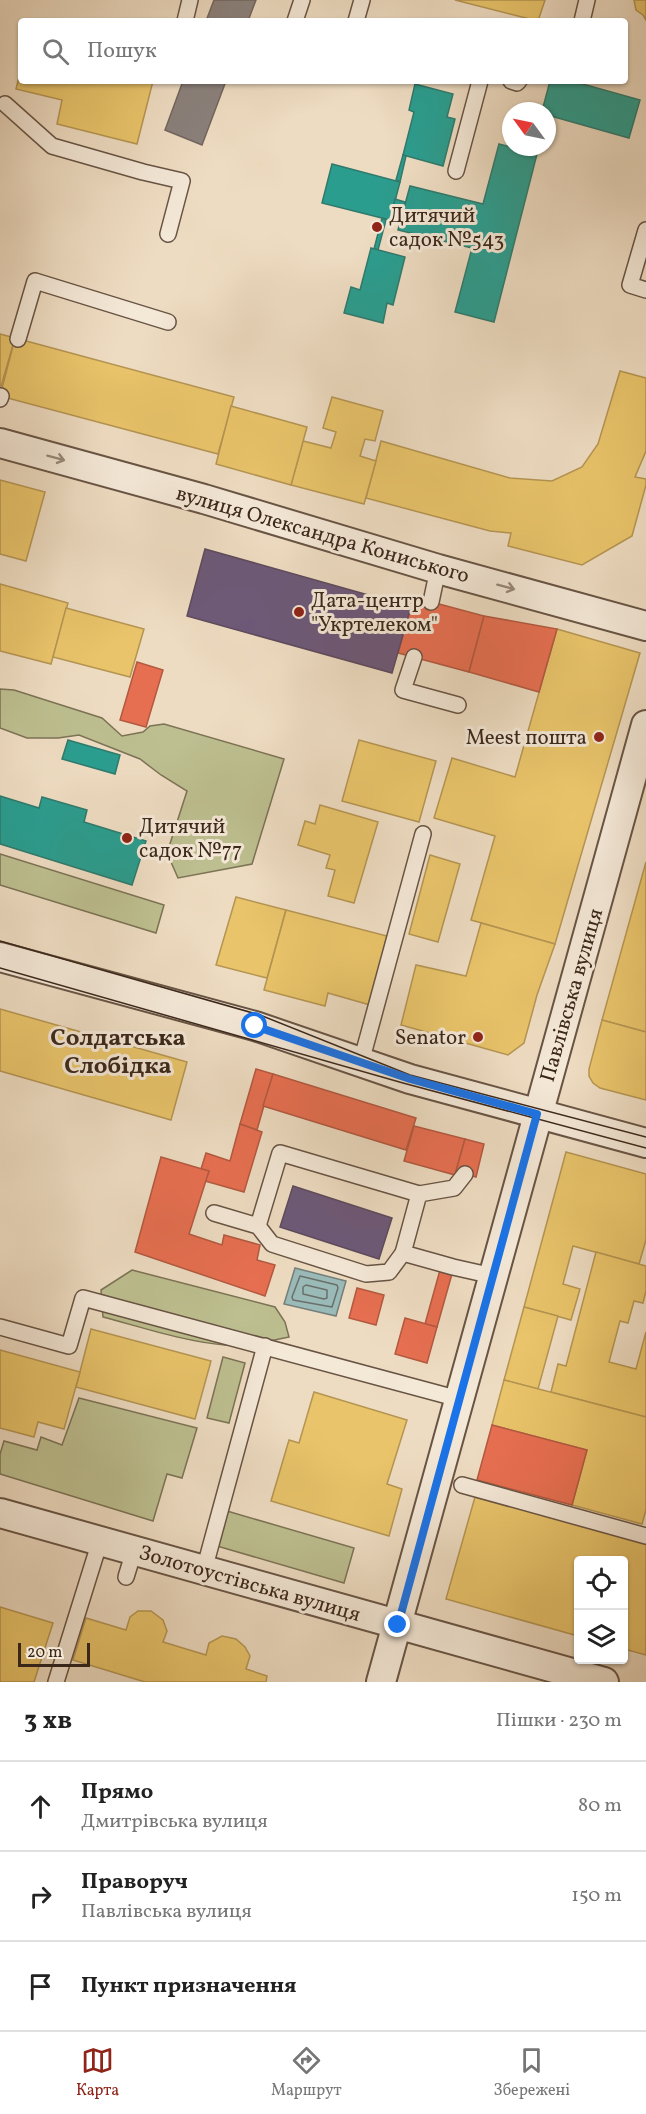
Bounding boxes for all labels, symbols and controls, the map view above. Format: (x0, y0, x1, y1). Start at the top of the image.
search box (18, 18, 628, 84)
icon: search (39, 35, 72, 68)
text: Пошук (87, 36, 157, 67)
north arrow (502, 102, 556, 156)
place label: Дитячий садок №543 (389, 202, 504, 255)
marker: Дитячий садок №543 (370, 220, 384, 234)
one-way arrow (47, 453, 66, 465)
street label: вулиця Олександра Кониського (173, 480, 473, 591)
one-way arrow (497, 582, 516, 593)
place label: Дата-центр "Укртелеком" (311, 587, 438, 640)
marker: Дата-центр "Укртелеком" (292, 605, 306, 619)
place label: Meest пошта (466, 724, 587, 753)
marker: Meest пошта (592, 730, 606, 744)
place label: Дитячий садок №77 (139, 813, 242, 866)
marker: Дитячий садок №77 (120, 831, 134, 845)
street label: Павлівська вулиця (534, 905, 611, 1086)
route start (241, 1012, 267, 1038)
district label: Солдатська Слобідка (50, 1022, 186, 1084)
place label: Senator (395, 1024, 466, 1053)
marker: Senator (471, 1030, 485, 1044)
street label: Золотоустівська вулиця (135, 1539, 364, 1630)
map controls (574, 1556, 628, 1664)
button: locate (574, 1556, 628, 1610)
button: layers (574, 1610, 628, 1664)
route end (384, 1611, 410, 1637)
scale bar (18, 1640, 90, 1668)
text: 20 m (27, 1642, 62, 1664)
text: 3 хв (24, 1703, 72, 1739)
text: Пішки · 230 m (496, 1707, 622, 1735)
text: Прямо (81, 1777, 153, 1808)
icon: ahead (24, 1790, 57, 1823)
text: 80 m (578, 1792, 622, 1820)
text: Дмитрівська вулиця (81, 1808, 268, 1836)
text: Праворуч (81, 1867, 188, 1898)
icon: right (24, 1880, 57, 1913)
text: 150 m (571, 1882, 622, 1910)
text: Павлівська вулиця (81, 1898, 252, 1926)
icon: arrive (24, 1970, 57, 2003)
text: Пункт призначення (81, 1971, 297, 2002)
tab: Карта (76, 2044, 119, 2102)
tab: Маршрут (271, 2044, 342, 2102)
tab: Збережені (494, 2044, 570, 2102)

